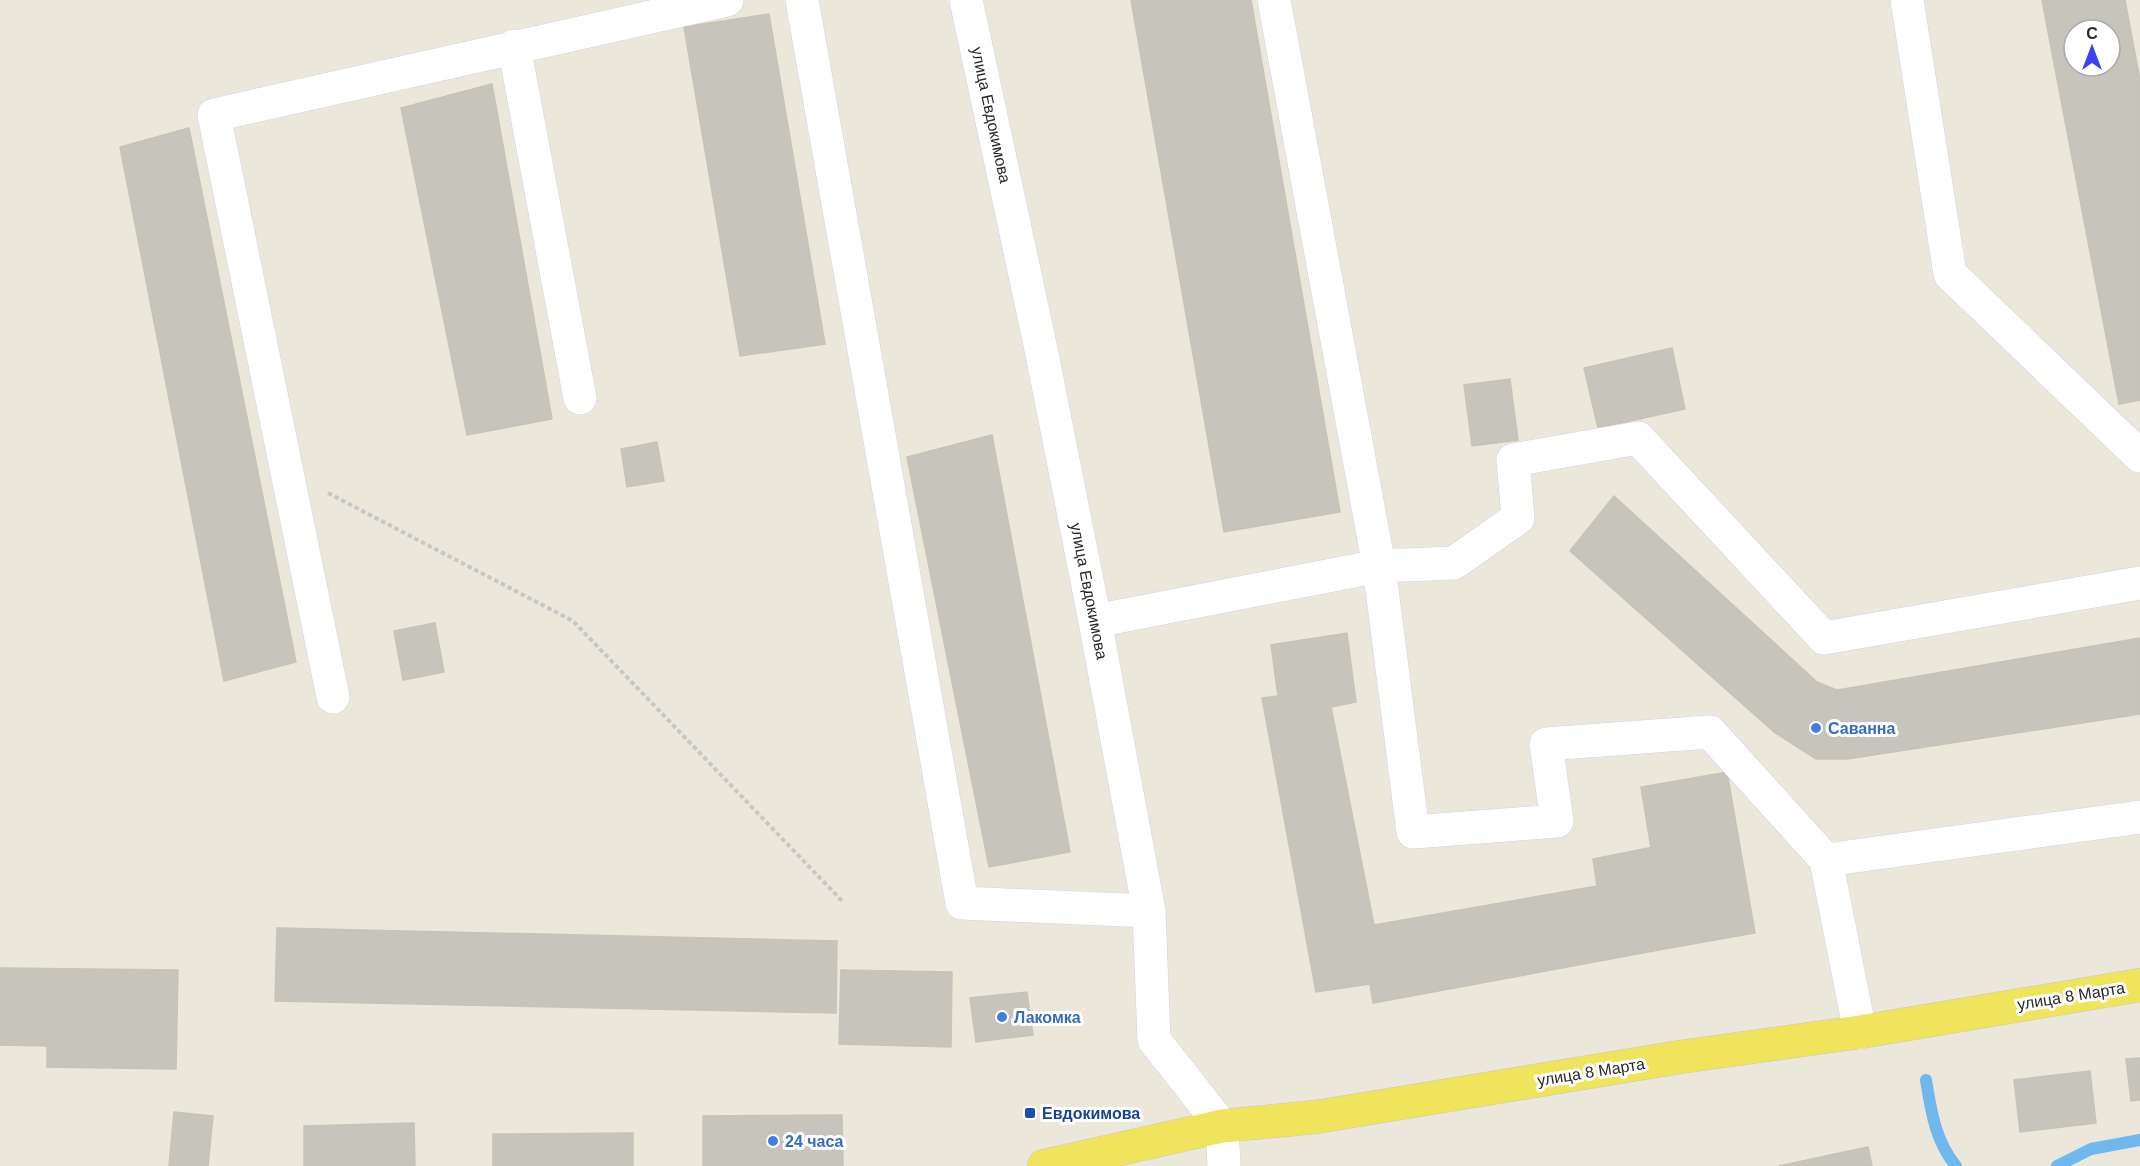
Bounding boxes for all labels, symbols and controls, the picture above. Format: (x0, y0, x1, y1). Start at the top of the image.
north arrow (2062, 18, 2122, 78)
text: С (2086, 25, 2098, 42)
street label: улица Евдокимова (968, 45, 1014, 185)
street label: улица Евдокимова (1067, 521, 1111, 661)
place label: Саванна (1828, 720, 1896, 737)
marker: Саванна (1809, 721, 1823, 735)
street label: улица 8 Марта (2016, 979, 2126, 1013)
place label: Лакомка (1014, 1009, 1081, 1026)
marker: Лакомка (995, 1010, 1009, 1024)
street label: улица 8 Марта (1536, 1055, 1646, 1089)
place label: Евдокимова (1042, 1105, 1140, 1122)
marker: Евдокимова (1023, 1106, 1037, 1120)
place label: 24 часа (785, 1133, 844, 1150)
marker: 24 часа (766, 1134, 780, 1148)

